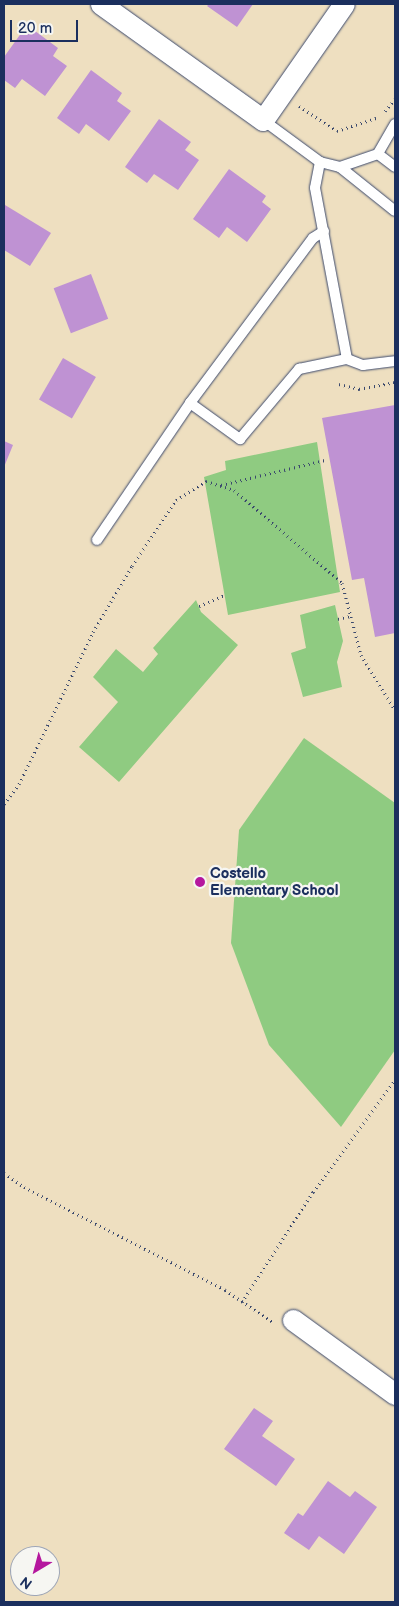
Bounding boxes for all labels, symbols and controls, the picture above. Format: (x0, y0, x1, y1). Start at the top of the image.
scale bar (12, 10, 80, 42)
text: 20 m (18, 19, 52, 38)
place label: Costello Elementary School (210, 864, 339, 899)
marker: Costello Elementary School (194, 876, 206, 888)
north arrow (10, 1546, 60, 1596)
text: N (17, 1573, 36, 1593)

